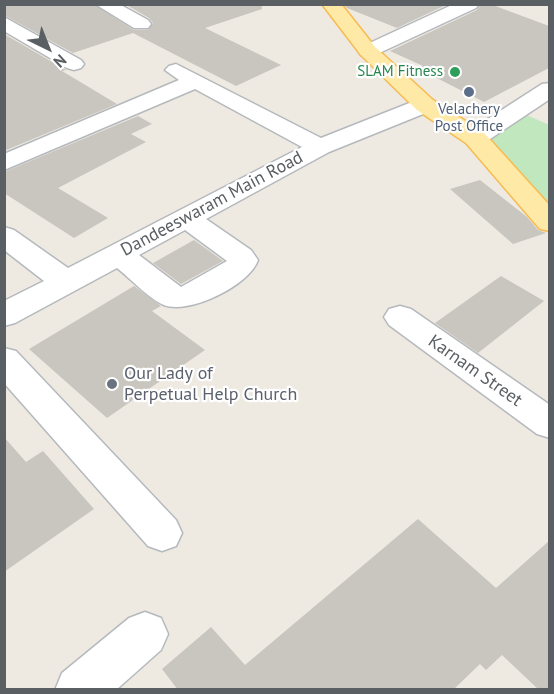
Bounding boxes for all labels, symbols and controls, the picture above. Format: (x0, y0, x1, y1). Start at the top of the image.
north arrow (18, 18, 78, 78)
text: N (50, 50, 71, 72)
place label: SLAM Fitness (357, 63, 443, 81)
marker: SLAM Fitness (448, 65, 462, 79)
marker: Velachery Post Office (462, 85, 476, 99)
place label: Velachery Post Office (435, 101, 503, 136)
street label: Dandeeswaram Main Road (117, 147, 307, 261)
street label: Karnam Street (424, 331, 526, 411)
place label: Our Lady of Perpetual Help Church (124, 363, 297, 406)
marker: Our Lady of Perpetual Help Church (105, 377, 119, 391)

